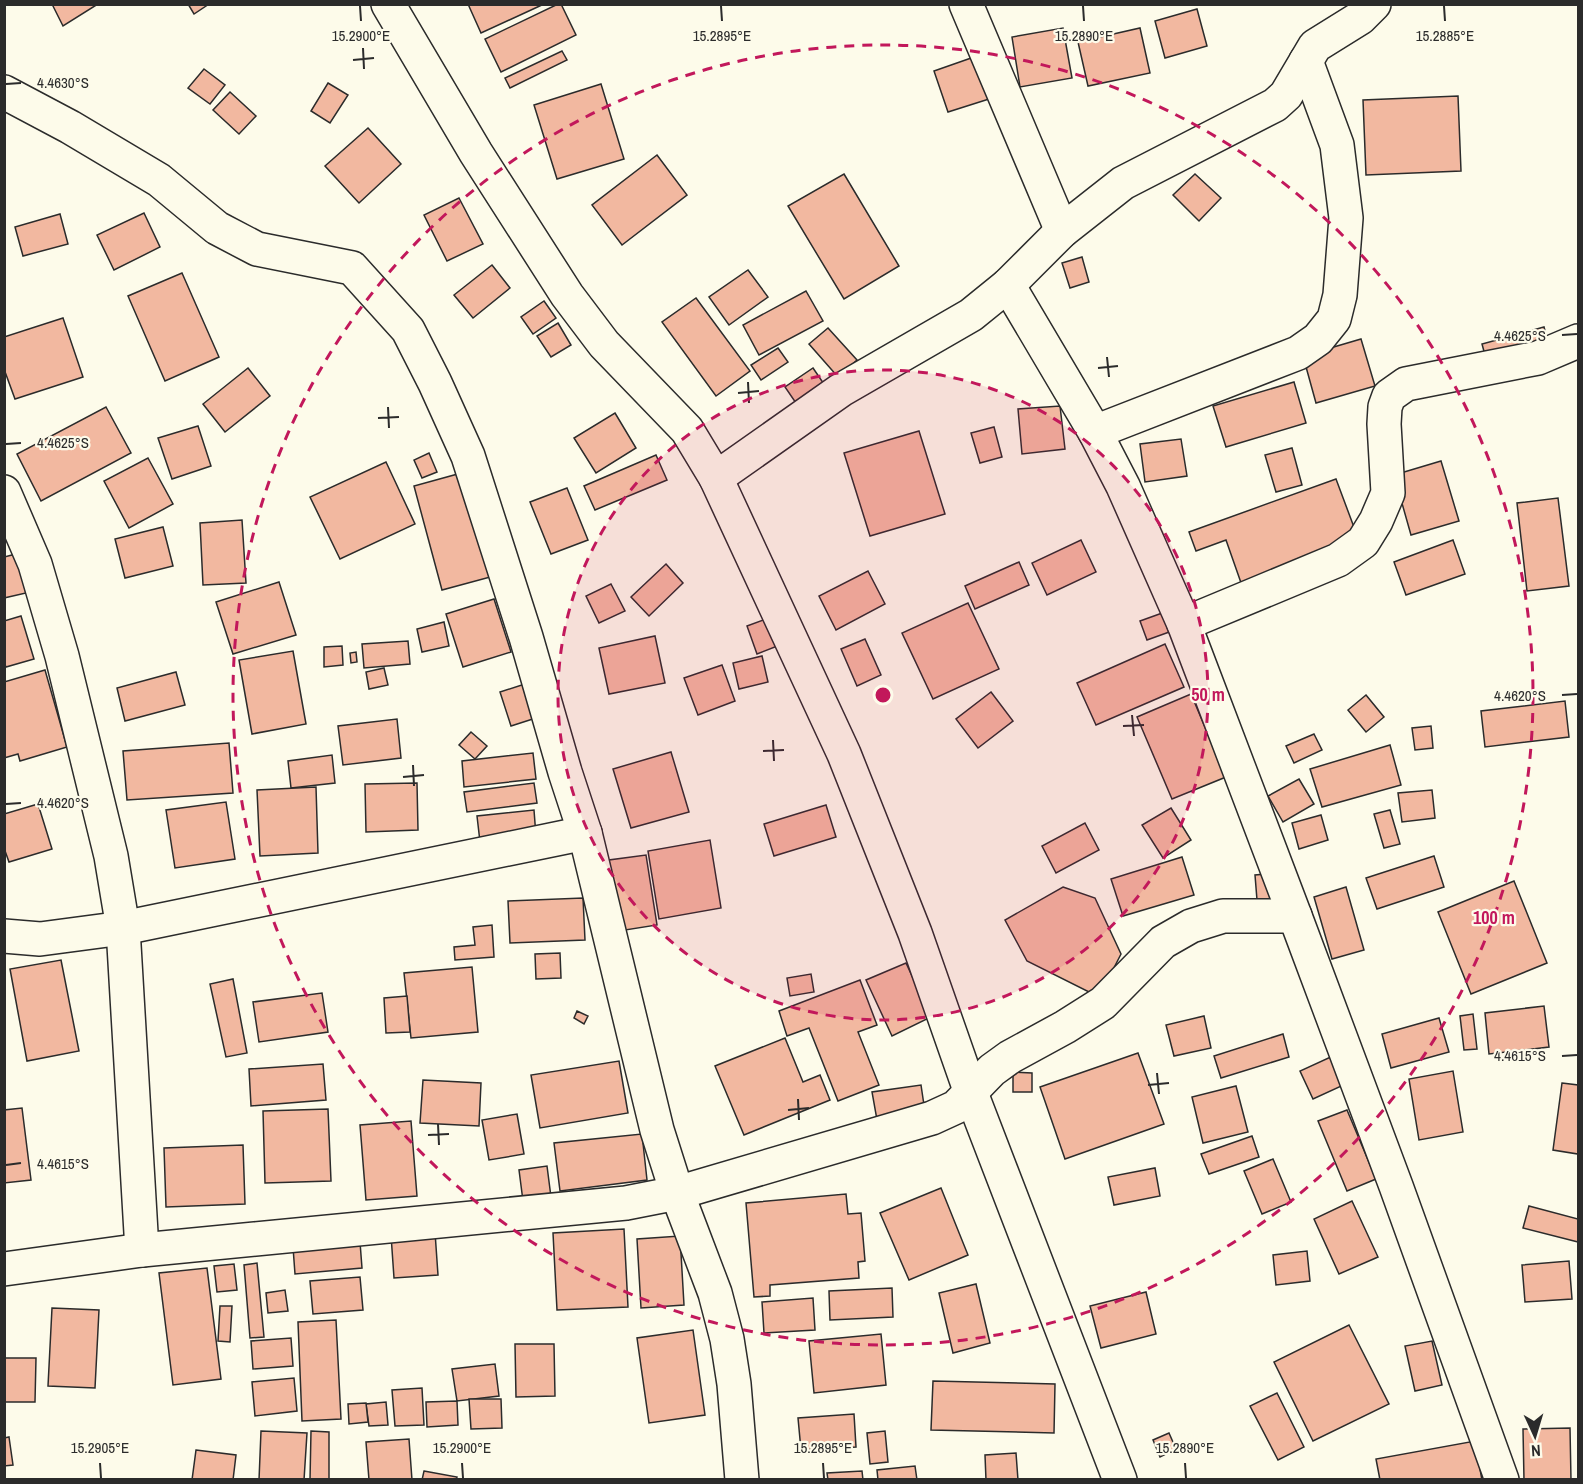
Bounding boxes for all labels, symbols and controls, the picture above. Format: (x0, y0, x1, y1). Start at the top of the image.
text: 15.2900°E (332, 25, 390, 46)
text: 15.2895°E (693, 25, 751, 46)
text: 15.2890°E (1055, 25, 1113, 46)
text: 15.2885°E (1416, 25, 1474, 46)
text: 4.4630°S (37, 72, 89, 93)
text: 4.4625°S (1494, 325, 1546, 346)
text: 4.4625°S (37, 432, 89, 453)
text: 50 m (1191, 682, 1225, 707)
centre of rings (873, 685, 893, 705)
text: 4.4620°S (1494, 685, 1546, 706)
text: 4.4620°S (37, 792, 89, 813)
text: 100 m (1473, 905, 1515, 930)
text: 4.4615°S (1494, 1045, 1546, 1066)
text: 4.4615°S (37, 1153, 89, 1174)
north arrow (1505, 1406, 1565, 1466)
text: 15.2905°E (71, 1437, 129, 1458)
text: 15.2900°E (433, 1437, 491, 1458)
text: 15.2895°E (794, 1437, 852, 1458)
text: 15.2890°E (1156, 1437, 1214, 1458)
text: N (1531, 1440, 1542, 1462)

